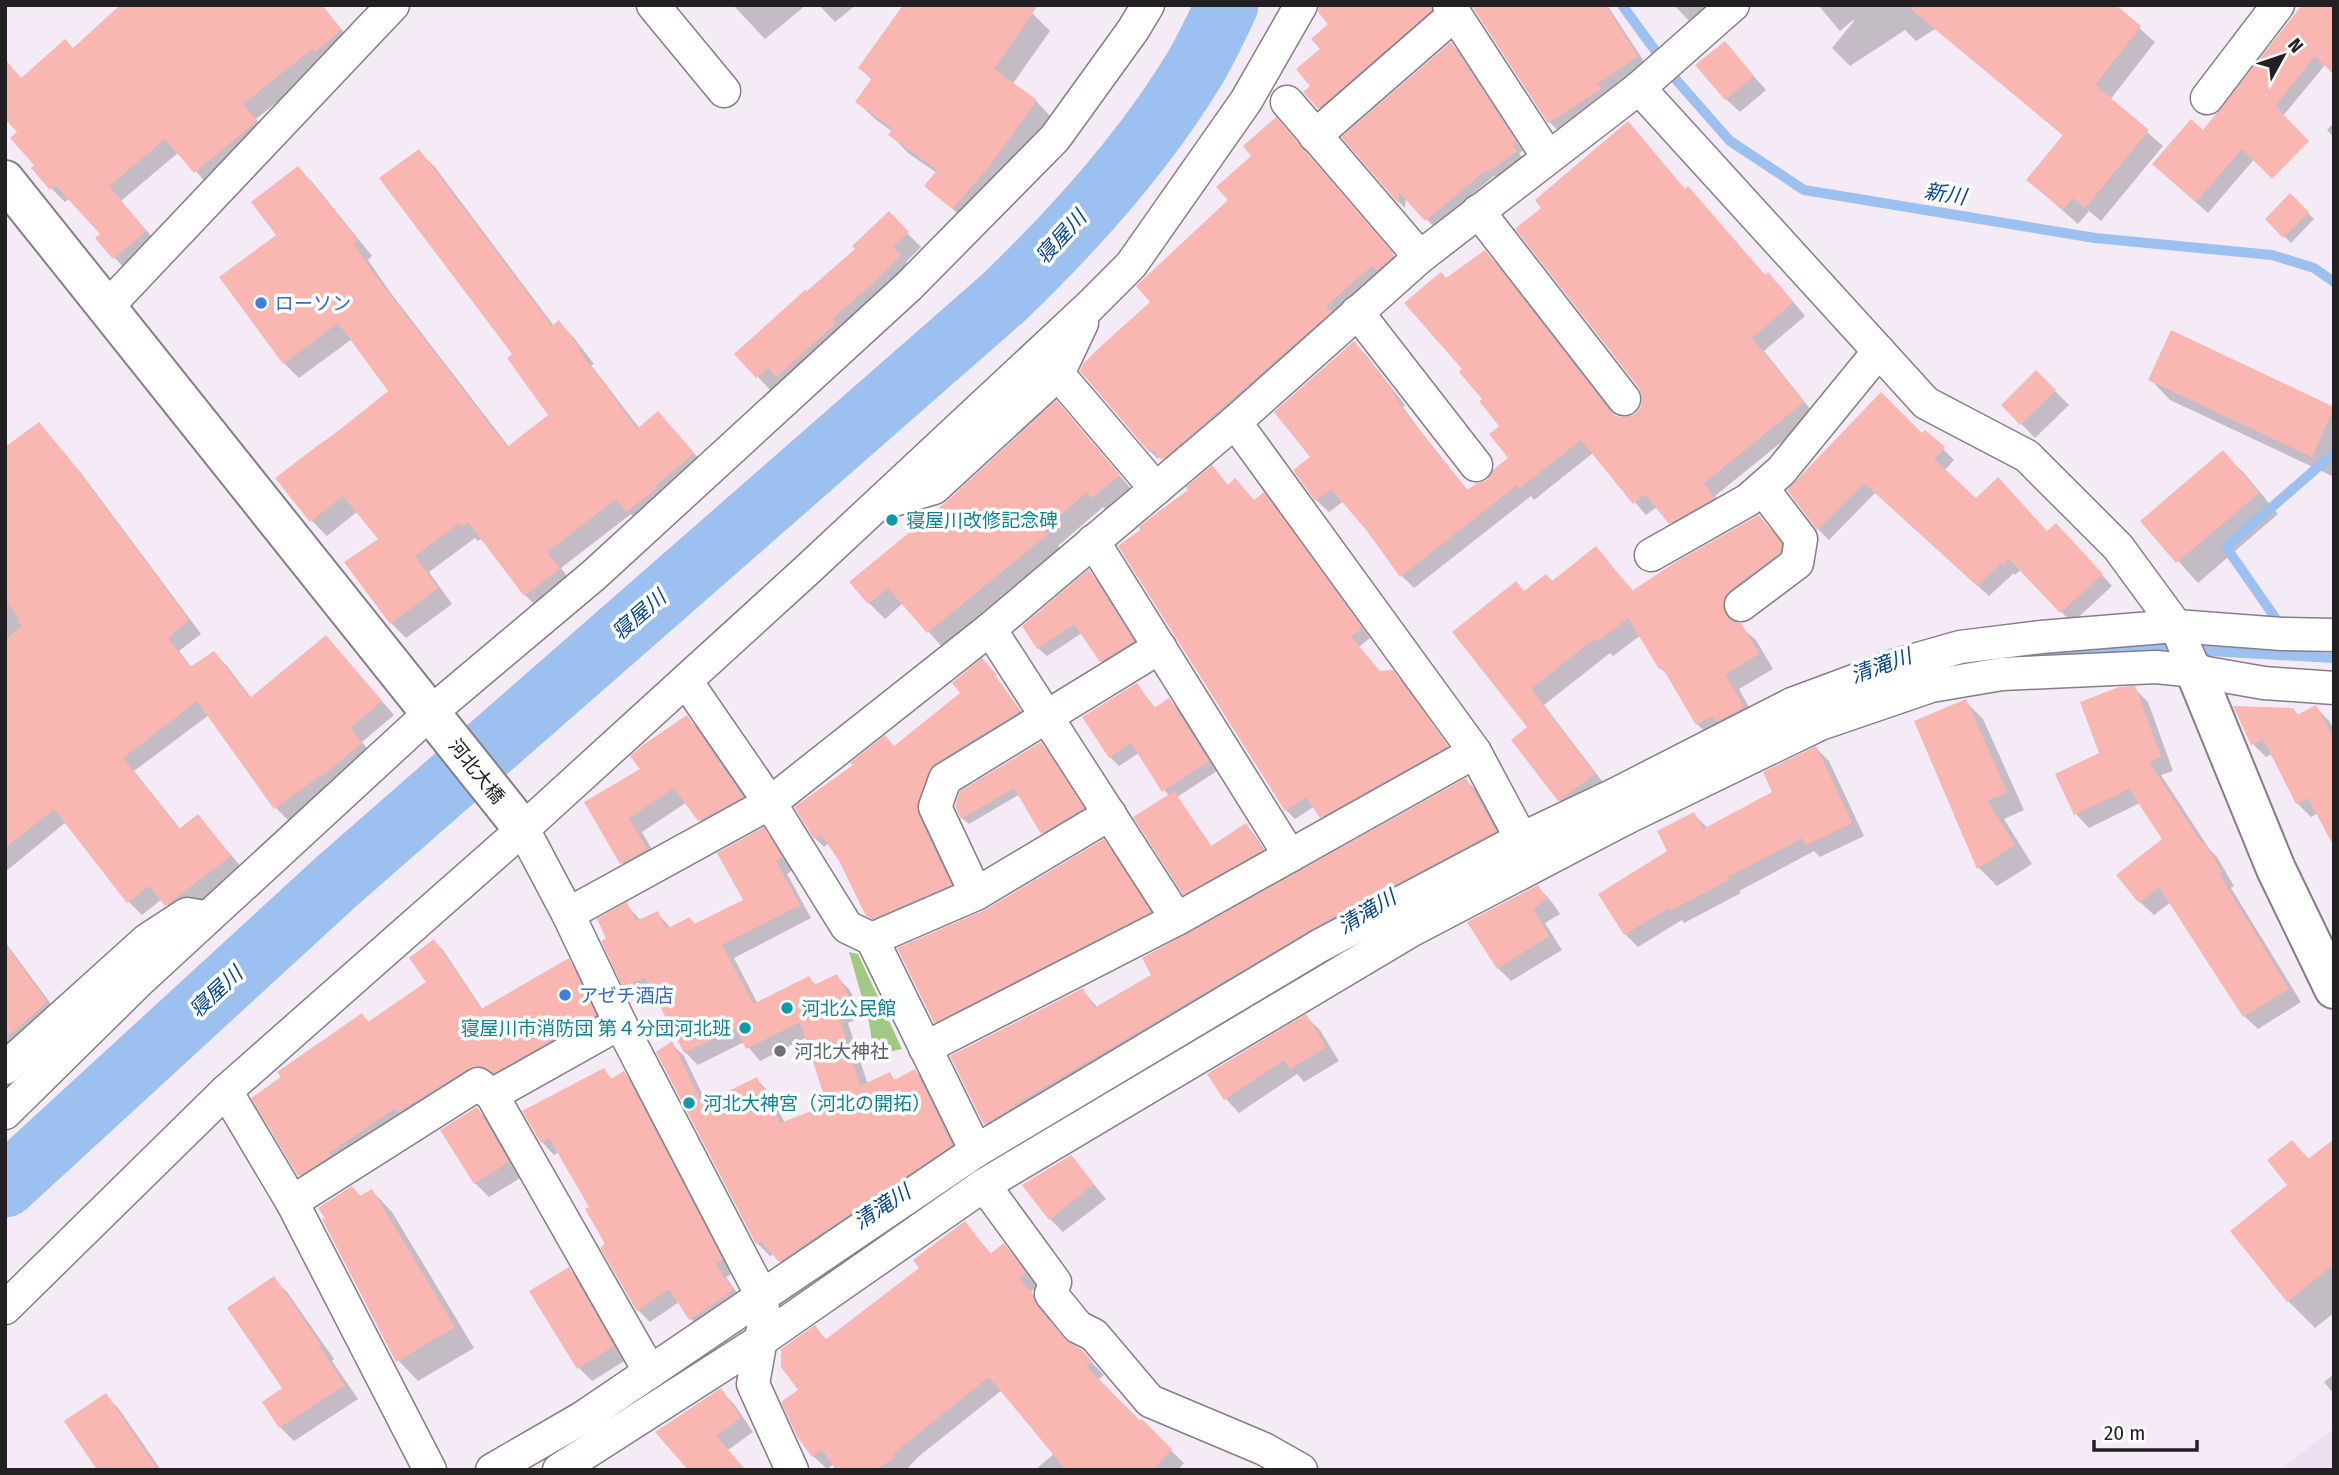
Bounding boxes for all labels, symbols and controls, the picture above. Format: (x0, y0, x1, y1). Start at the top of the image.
north arrow (2248, 21, 2318, 91)
text: N (2283, 34, 2308, 57)
water label: 新川 (1922, 178, 1970, 210)
water label: 寝屋川 (1030, 203, 1093, 269)
place label: ローソン (275, 292, 351, 315)
marker: ローソン (253, 295, 269, 311)
place label: 寝屋川改修記念碑 (906, 509, 1058, 532)
marker: 寝屋川改修記念碑 (884, 512, 900, 528)
water label: 寝屋川 (607, 583, 673, 645)
water label: 清滝川 (1847, 642, 1917, 689)
street label: 河北大橋 (444, 735, 509, 808)
water label: 清滝川 (1333, 884, 1402, 939)
water label: 寝屋川 (184, 960, 249, 1023)
place label: アゼチ酒店 (579, 984, 674, 1007)
marker: アゼチ酒店 (557, 987, 573, 1003)
place label: 河北公民館 (801, 997, 896, 1020)
marker: 河北公民館 (779, 1000, 795, 1016)
place label: 寝屋川市消防団 第４分団河北班 (461, 1017, 731, 1040)
marker: 寝屋川市消防団 第４分団河北班 (737, 1020, 753, 1036)
place label: 河北大神社 (794, 1040, 889, 1063)
marker: 河北大神社 (772, 1043, 788, 1059)
place label: 河北大神宮（河北の開拓） (703, 1092, 931, 1115)
marker: 河北大神宮（河北の開拓） (681, 1095, 697, 1111)
water label: 清滝川 (849, 1178, 917, 1235)
scale bar (2094, 1408, 2197, 1452)
text: 20 m (2104, 1420, 2145, 1446)

